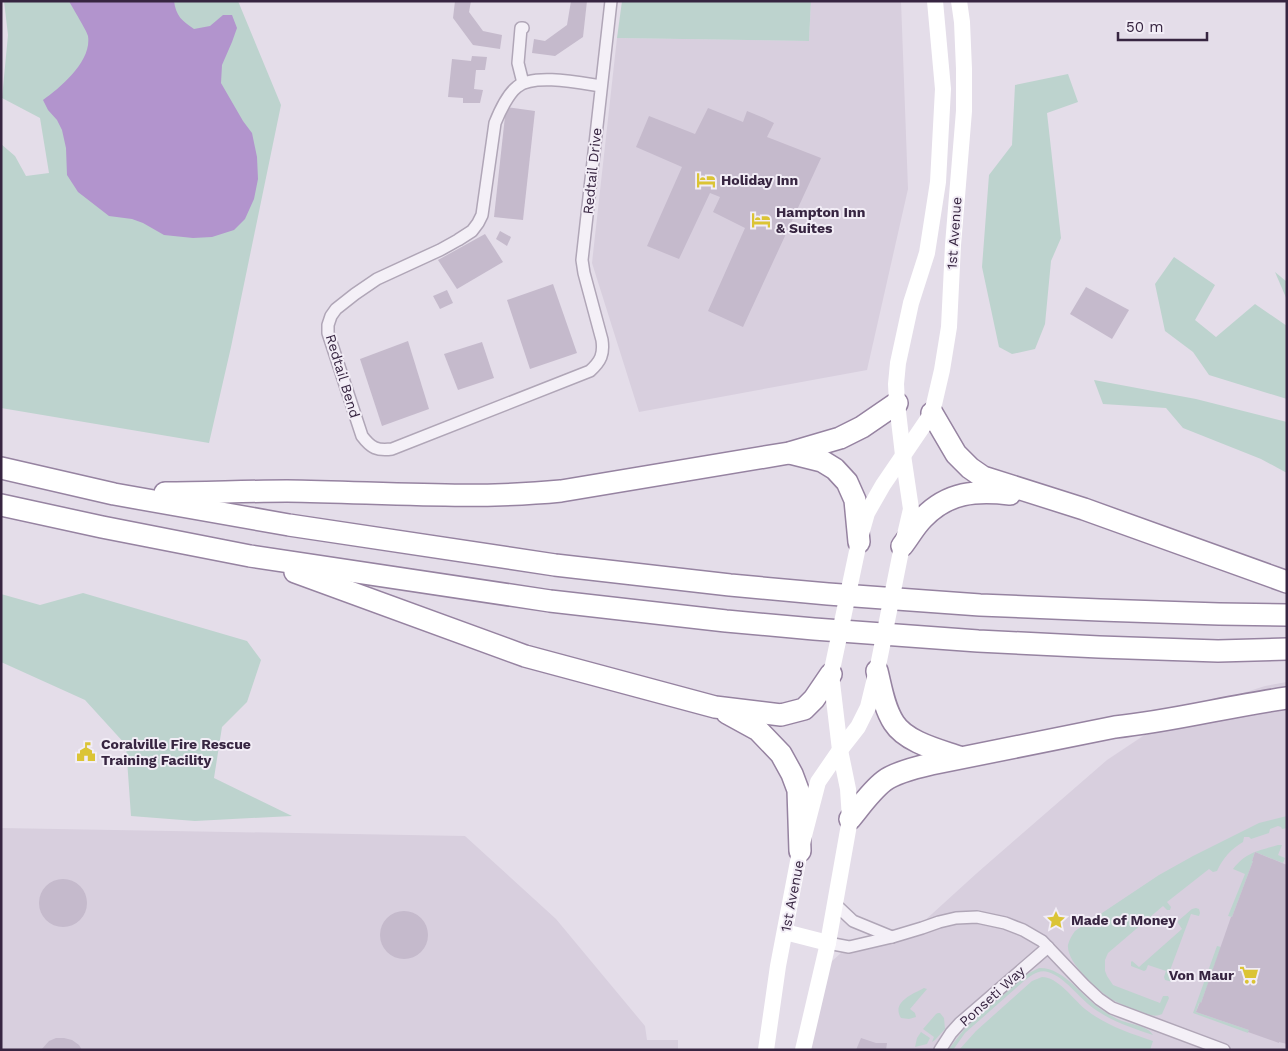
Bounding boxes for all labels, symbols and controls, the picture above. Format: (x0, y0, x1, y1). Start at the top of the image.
scale bar (1118, 10, 1207, 42)
text: 50 m (1126, 18, 1163, 36)
street label: Redtail Drive (580, 127, 604, 215)
hotel icon: Holiday Inn (695, 169, 717, 191)
place label: Holiday Inn (721, 172, 798, 188)
street label: 1st Avenue (943, 196, 965, 270)
place label: Hampton Inn & Suites (776, 204, 865, 236)
hotel icon: Hampton Inn & Suites (750, 209, 772, 231)
street label: Redtail Bend (323, 332, 363, 420)
place label: Coralville Fire Rescue Training Facility (101, 736, 251, 768)
public building icon: Coralville Fire Rescue Training Facility (75, 741, 97, 763)
street label: 1st Avenue (777, 859, 807, 933)
place icon: Made of Money (1045, 909, 1067, 931)
place label: Made of Money (1071, 912, 1176, 928)
street label: Ponseti Way (956, 962, 1029, 1030)
supermarket icon: Von Maur (1238, 964, 1260, 986)
place label: Von Maur (1169, 967, 1234, 983)

